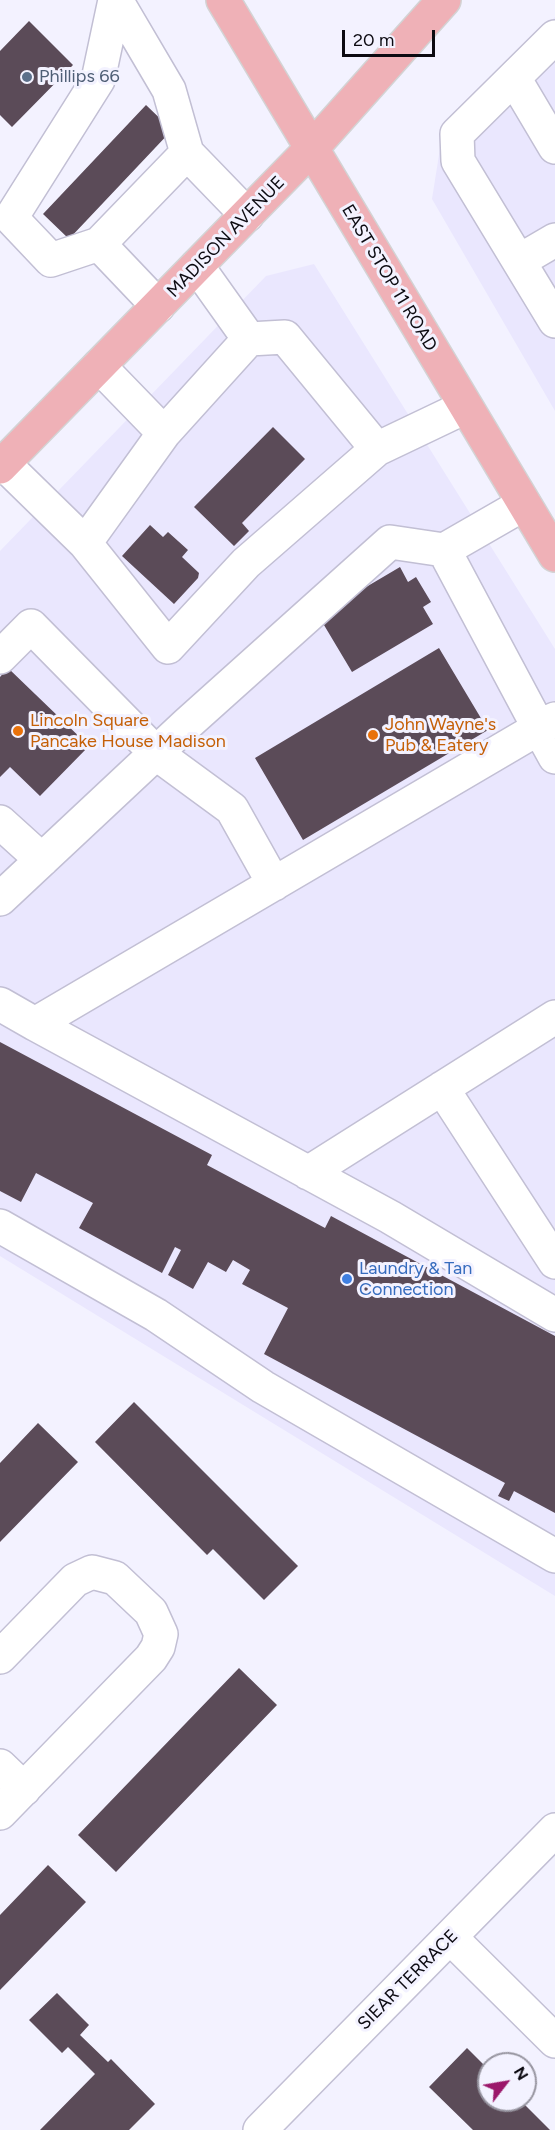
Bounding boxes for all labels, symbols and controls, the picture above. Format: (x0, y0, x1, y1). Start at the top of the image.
scale bar (345, 18, 438, 56)
text: 20 m (353, 29, 394, 51)
place label: Phillips 66 (39, 66, 120, 88)
marker: Phillips 66 (20, 70, 34, 84)
street label: MADISON AVENUE (163, 172, 289, 302)
street label: EAST STOP 11 ROAD (337, 201, 441, 355)
place label: Lincoln Square Pancake House Madison (30, 710, 226, 752)
place label: John Wayne's Pub & Eatery (385, 714, 496, 756)
marker: Lincoln Square Pancake House Madison (11, 724, 25, 738)
marker: John Wayne's Pub & Eatery (366, 728, 380, 742)
place label: Laundry & Tan Connection (359, 1258, 472, 1300)
marker: Laundry & Tan Connection (340, 1272, 354, 1286)
street label: SIEAR TERRACE (353, 1925, 463, 2035)
north arrow (477, 2052, 537, 2112)
text: N (510, 2063, 532, 2084)

